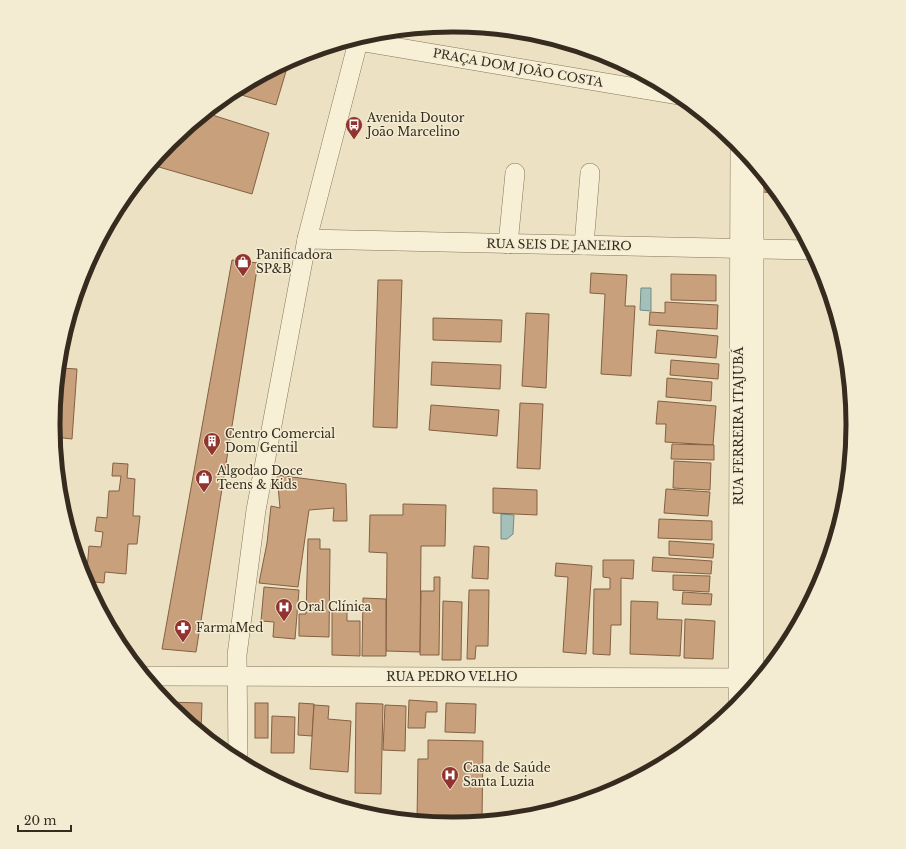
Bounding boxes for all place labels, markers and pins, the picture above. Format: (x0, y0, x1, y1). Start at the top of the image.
place label: Avenida Doutor João Marcelino (365, 110, 465, 139)
bus stop icon: Avenida Doutor João Marcelino (344, 115, 364, 140)
place label: Panificadora SP&B (256, 247, 333, 276)
shop icon: Panificadora SP&B (233, 252, 253, 277)
place label: Centro Comercial Dom Gentil (225, 426, 335, 455)
building icon: Centro Comercial Dom Gentil (202, 431, 222, 456)
place label: Algodao Doce Teens & Kids (216, 463, 303, 492)
shop icon: Algodao Doce Teens & Kids (194, 468, 214, 493)
hospital icon: Oral Clínica (274, 597, 294, 622)
place label: Oral Clínica (297, 599, 371, 614)
pharmacy icon: FarmaMed (173, 618, 193, 643)
place label: FarmaMed (196, 620, 263, 635)
place label: Casa de Saúde Santa Luzia (463, 760, 551, 789)
hospital icon: Casa de Saúde Santa Luzia (440, 765, 460, 790)

